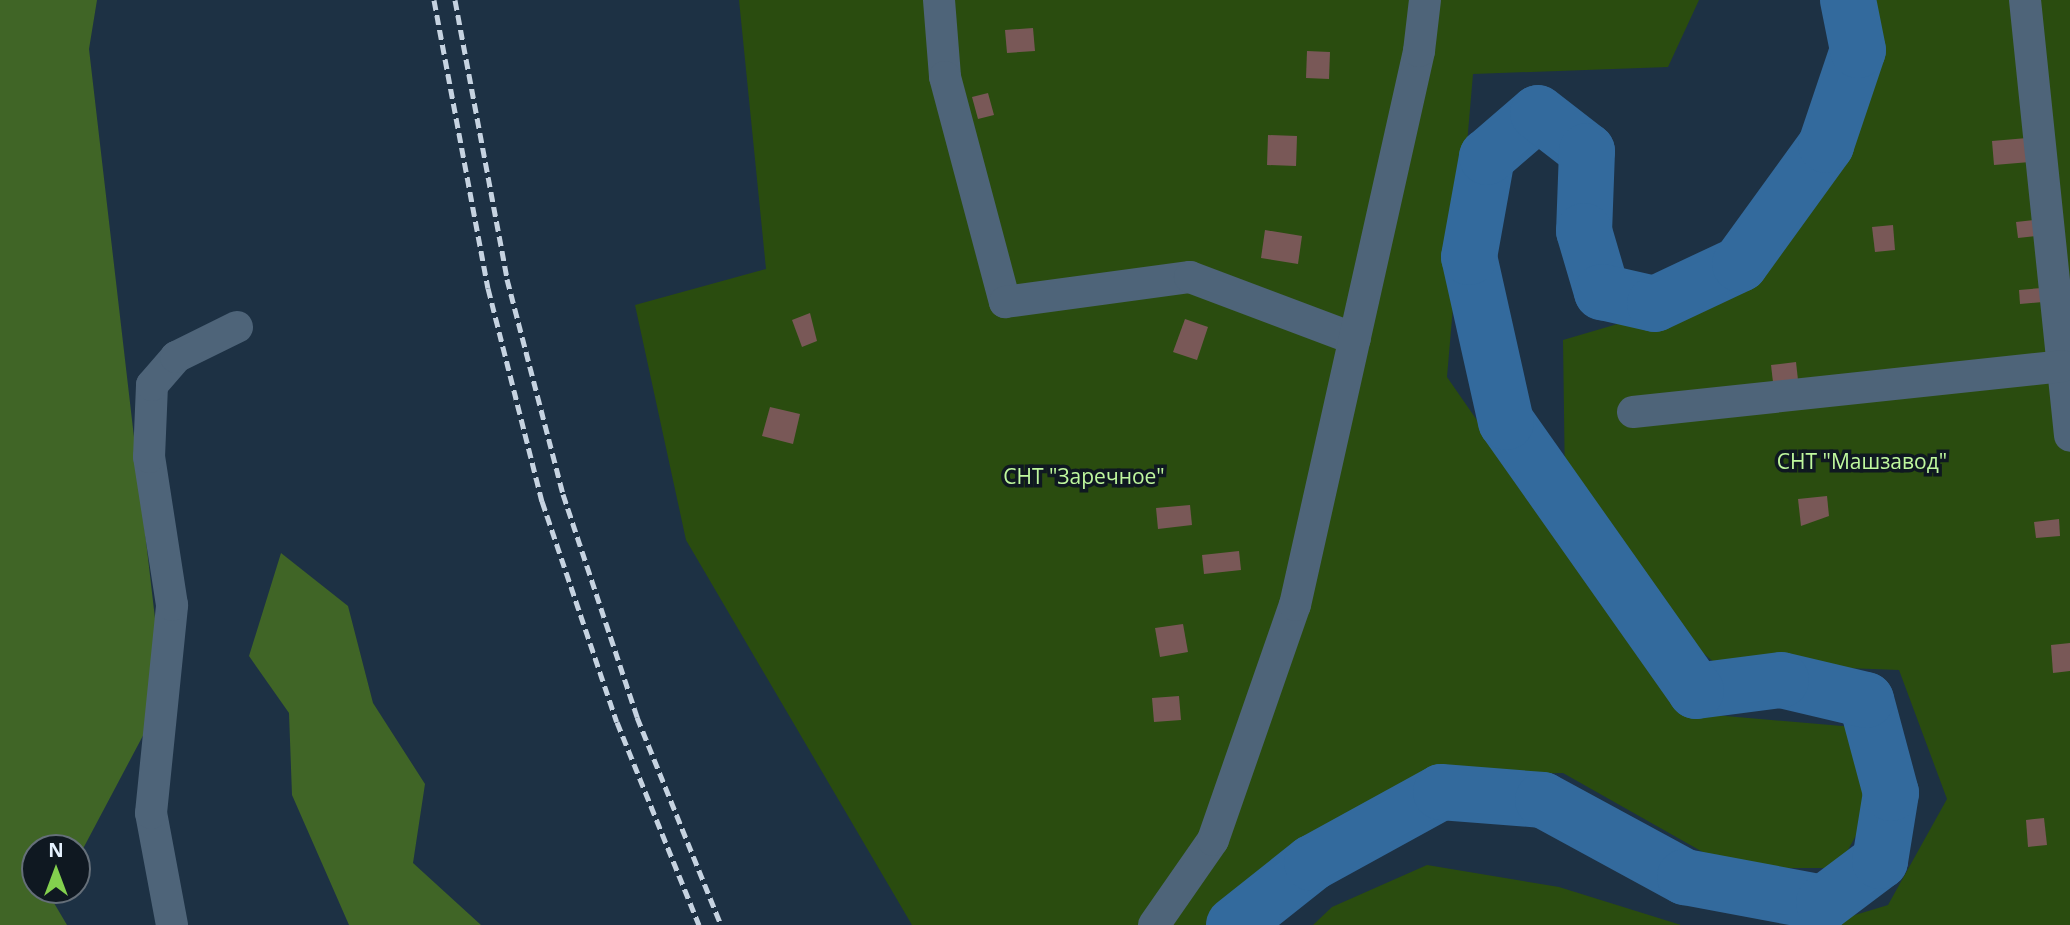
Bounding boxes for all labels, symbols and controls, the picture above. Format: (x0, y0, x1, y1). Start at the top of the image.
park label: СНТ "Машзавод" (1777, 448, 1947, 474)
park label: СНТ "Заречное" (1003, 463, 1165, 489)
north arrow (21, 834, 91, 904)
text: N (48, 837, 64, 863)

